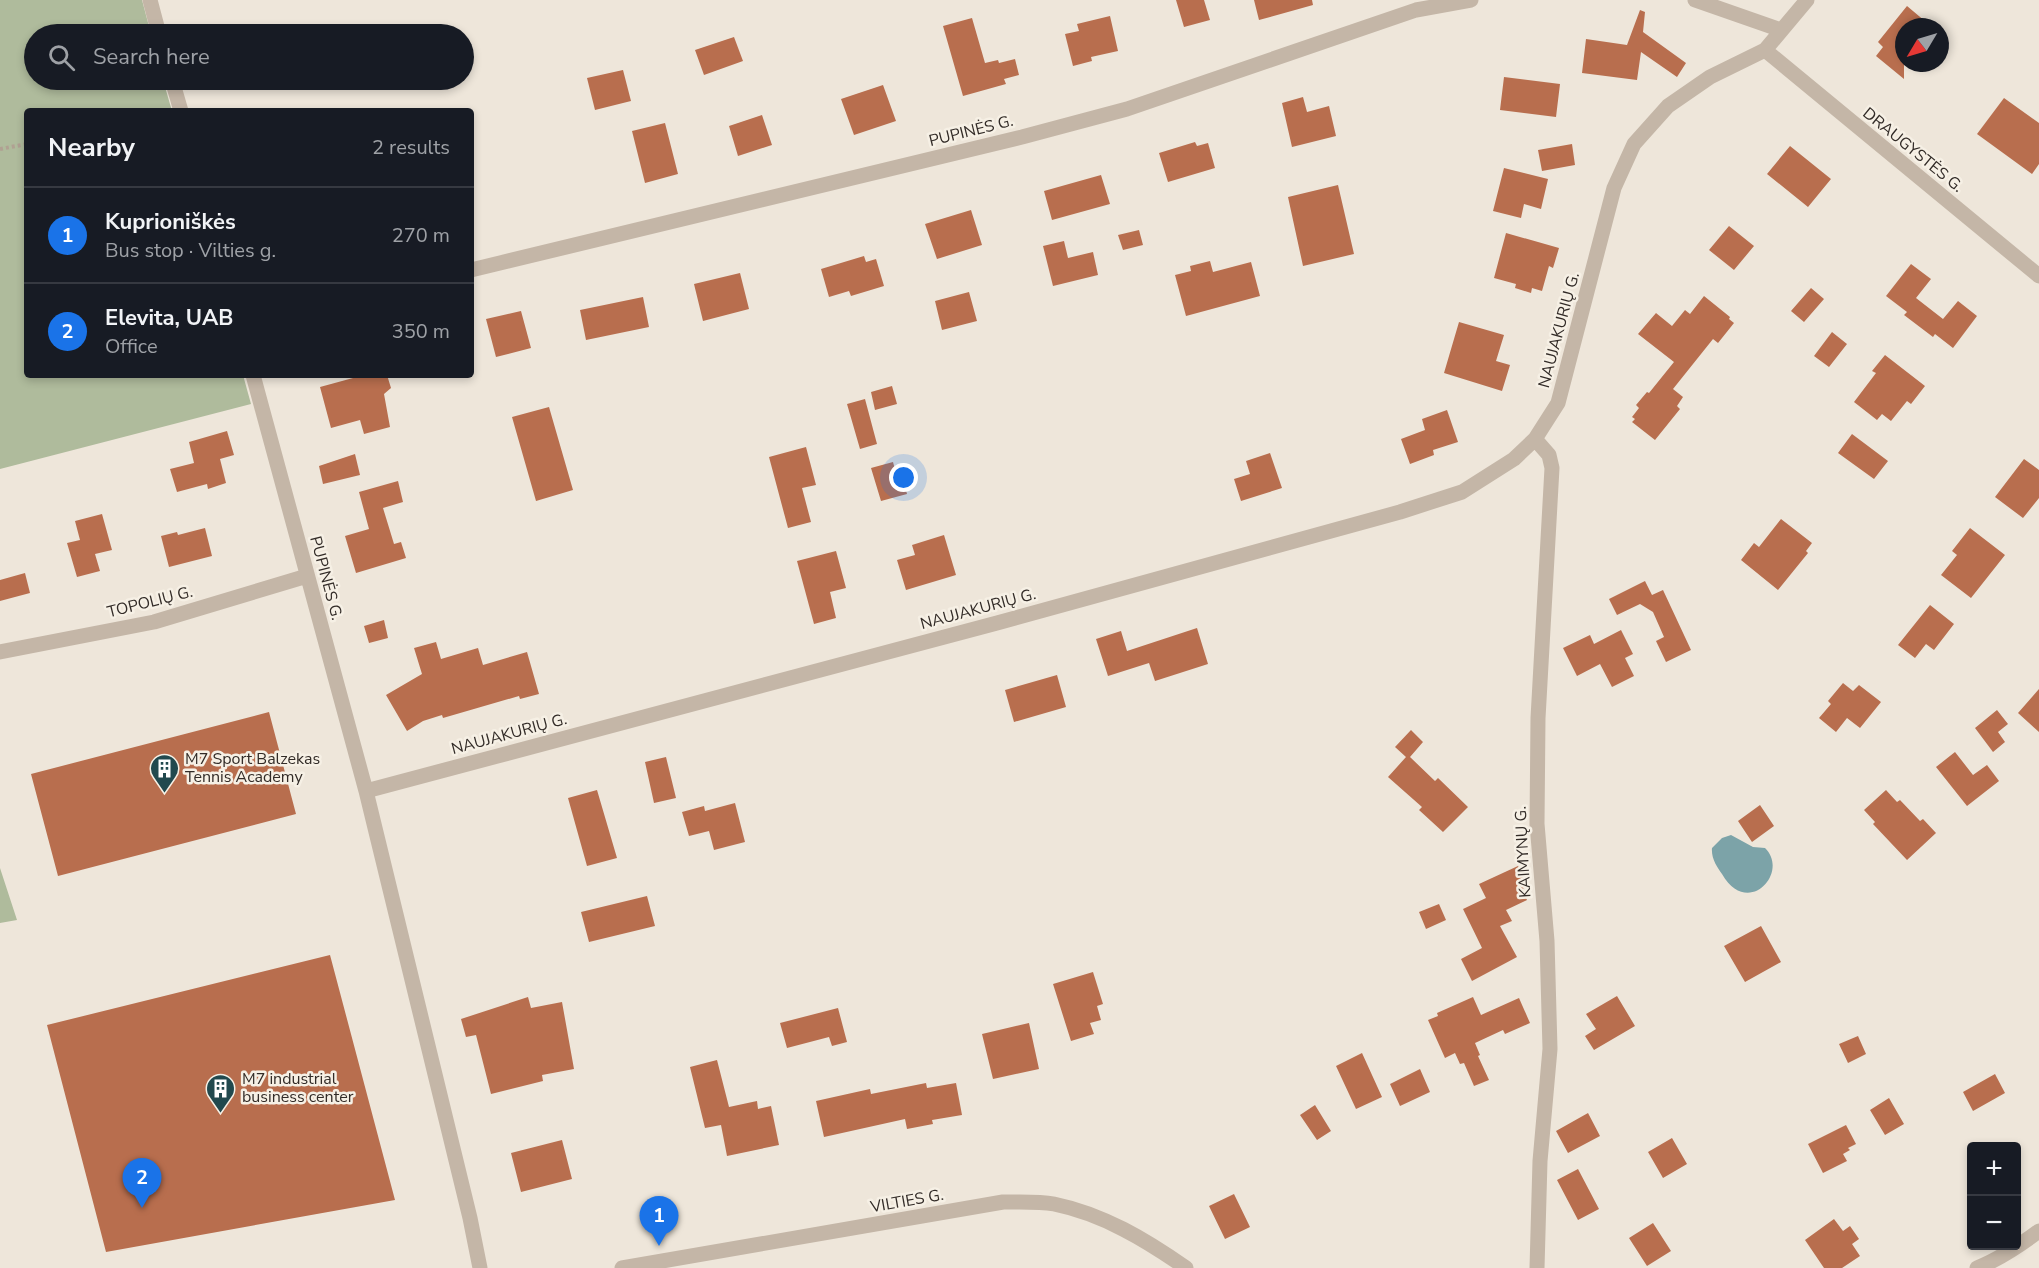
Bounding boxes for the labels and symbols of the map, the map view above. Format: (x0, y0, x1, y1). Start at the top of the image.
north arrow (1895, 18, 1949, 72)
street label: DRAUGYSTĖS G. (1858, 103, 1968, 197)
street label: PUPINĖS G. (927, 110, 1015, 152)
street label: NAUJAKURIŲ G. (1533, 270, 1585, 390)
your location (889, 463, 918, 492)
street label: PUPINĖS G. (304, 534, 348, 622)
street label: TOPOLIŲ G. (105, 581, 195, 623)
street label: NAUJAKURIŲ G. (918, 583, 1038, 635)
street label: NAUJAKURIŲ G. (449, 708, 569, 760)
place label: M7 Sport Balzekas Tennis Academy (185, 748, 320, 788)
building icon: M7 Sport Balzekas Tennis Academy (148, 752, 180, 794)
street label: KAIMYNŲ G. (1510, 806, 1536, 898)
place label: M7 industrial business center (242, 1068, 354, 1108)
building icon: M7 industrial business center (205, 1072, 237, 1114)
pin: 2 (122, 1158, 162, 1208)
street label: VILTIES G. (868, 1184, 945, 1218)
pin: 1 (640, 1196, 678, 1246)

